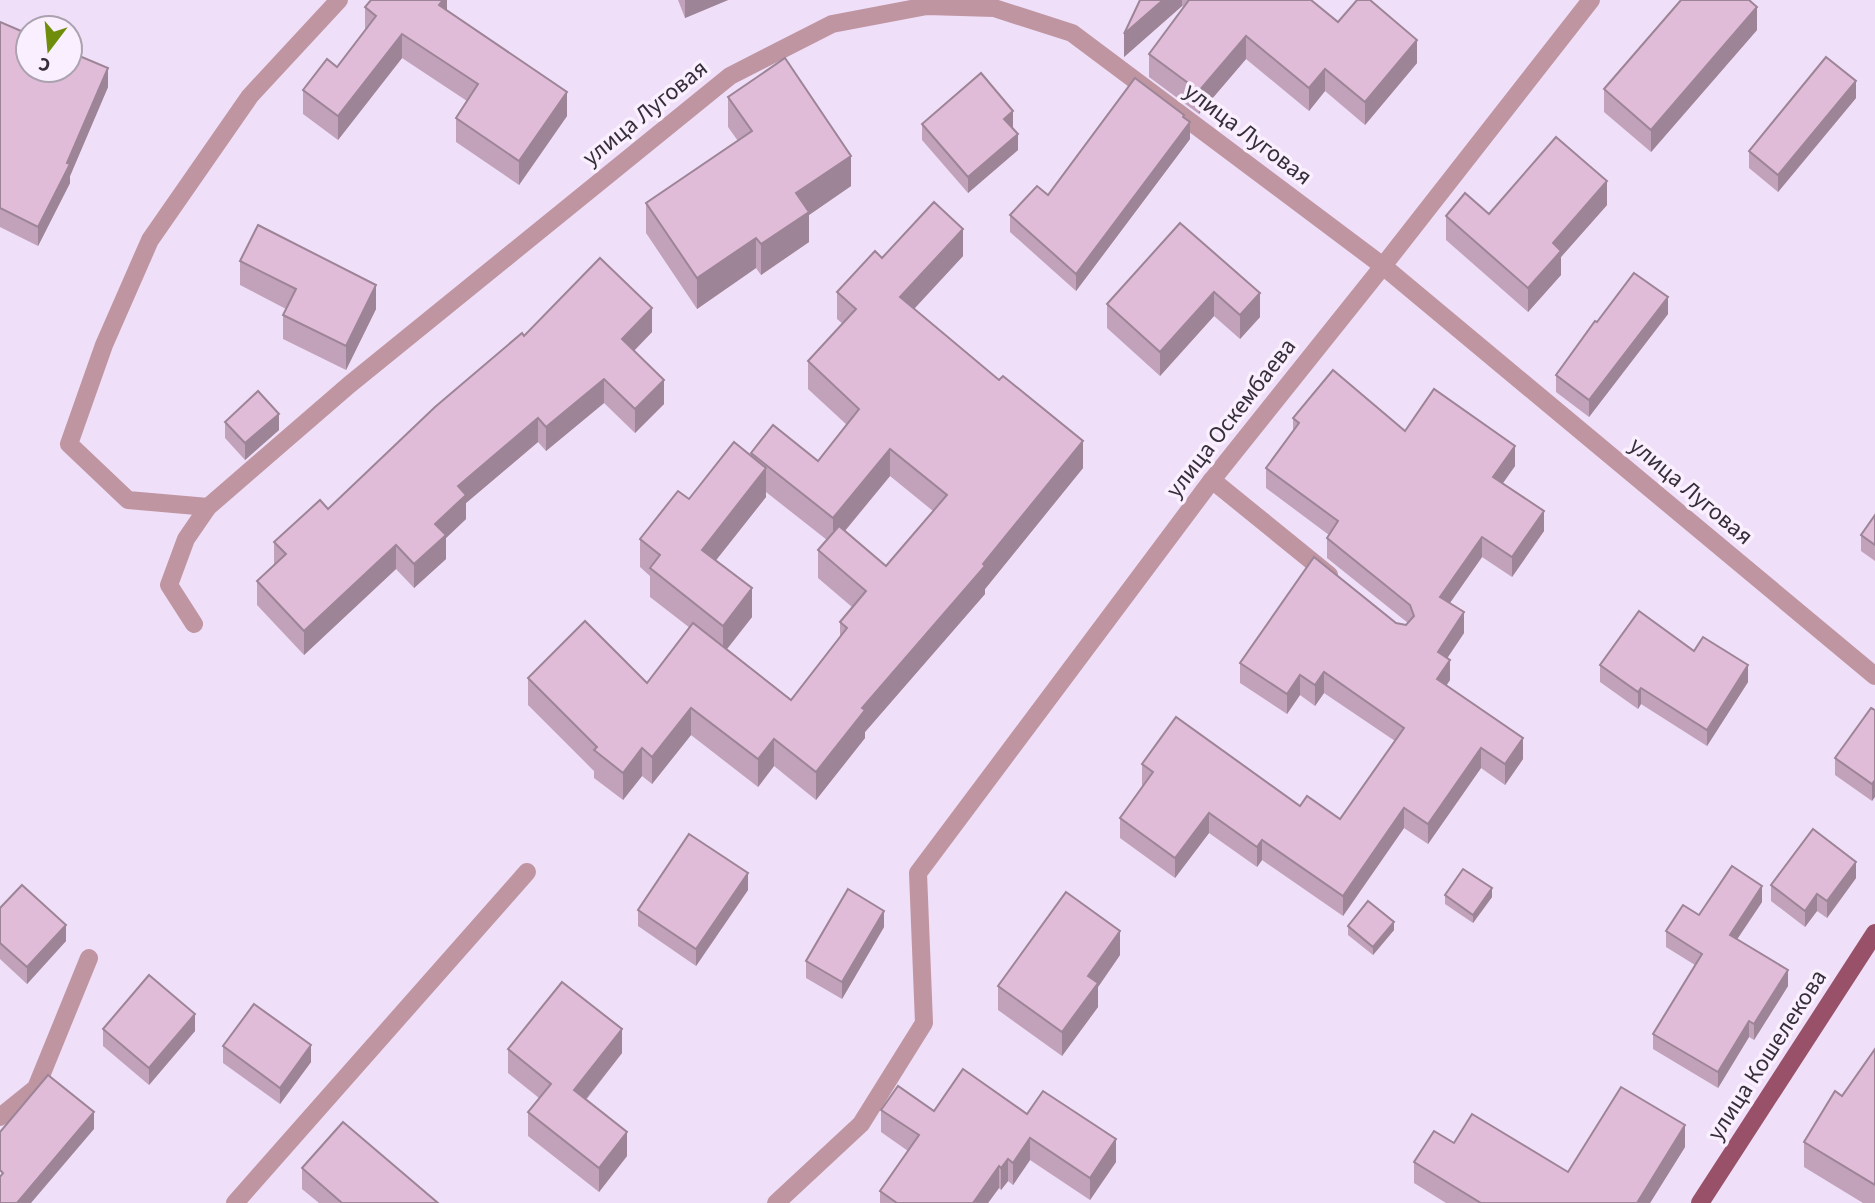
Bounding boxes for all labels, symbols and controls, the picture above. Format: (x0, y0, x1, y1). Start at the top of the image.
north arrow (14, 14, 84, 84)
text: С (36, 49, 54, 78)
street label: улица Луговая (575, 51, 715, 175)
street label: улица Луговая (1177, 74, 1319, 194)
street label: улица Оскембаева (1157, 331, 1305, 505)
street label: улица Луговая (1621, 429, 1761, 553)
street label: улица Кошелекова (1698, 963, 1836, 1147)

